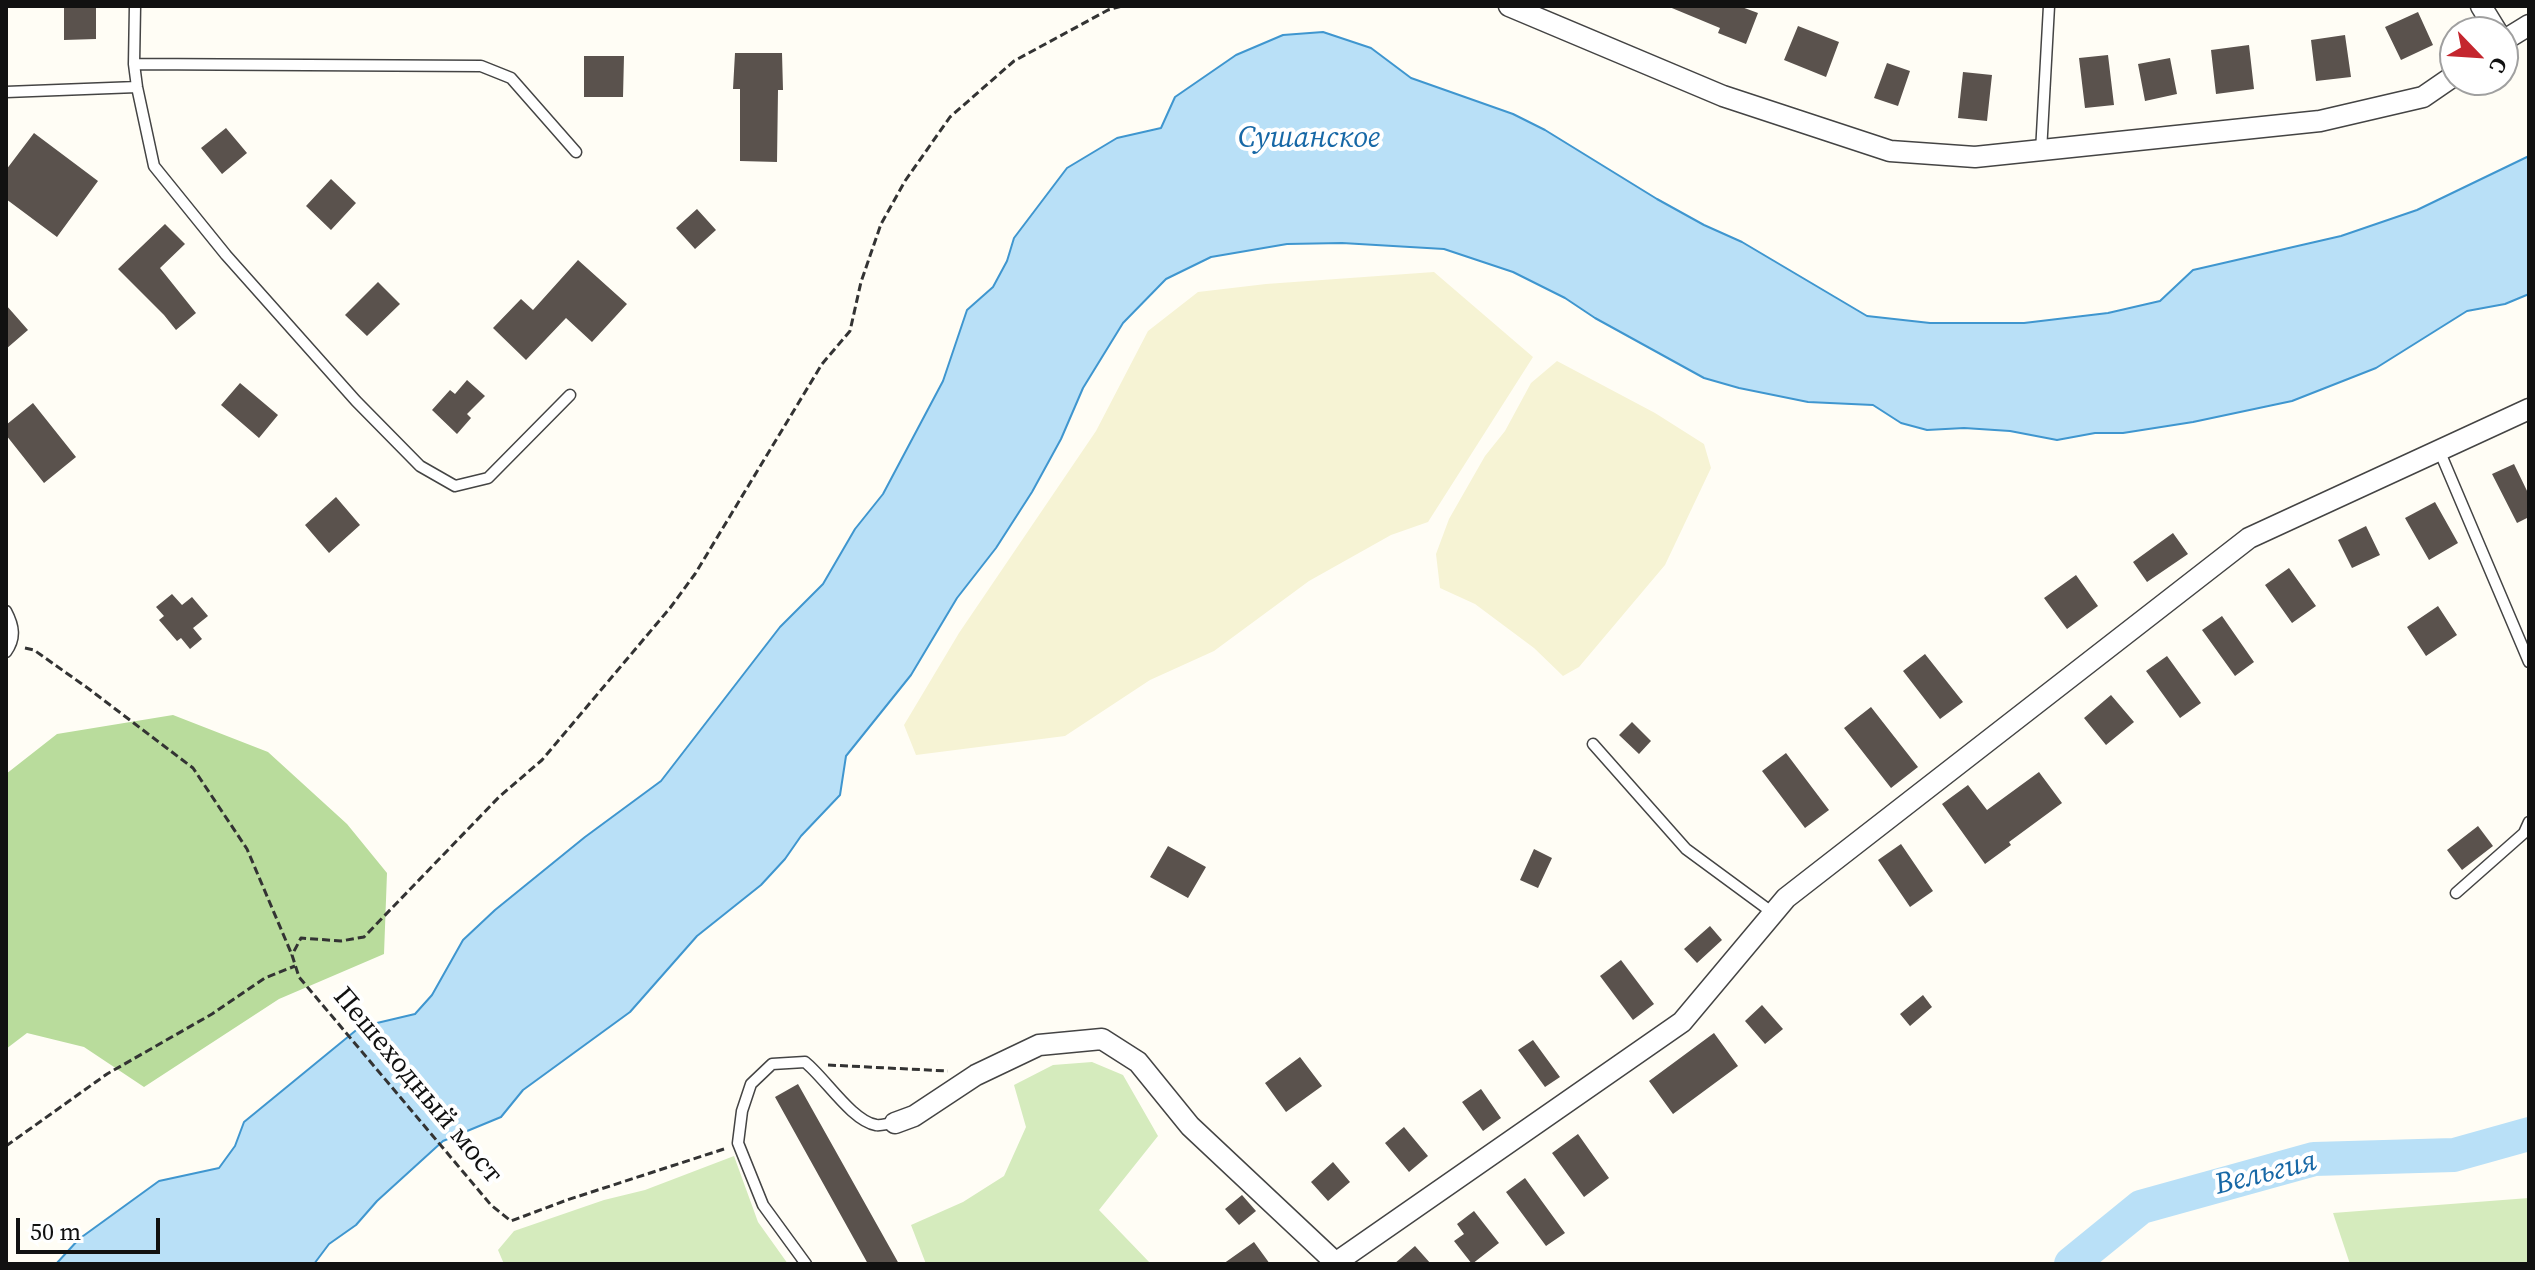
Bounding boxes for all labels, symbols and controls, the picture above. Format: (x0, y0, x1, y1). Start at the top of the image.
north arrow (2439, 16, 2519, 96)
text: С (2482, 53, 2515, 78)
water label: Сушанское (1238, 121, 1380, 157)
street label: Пешеходный мост (325, 981, 509, 1191)
water label: Вельгия (2211, 1144, 2321, 1204)
scale bar (20, 1202, 164, 1252)
text: 50 m (30, 1215, 81, 1248)

